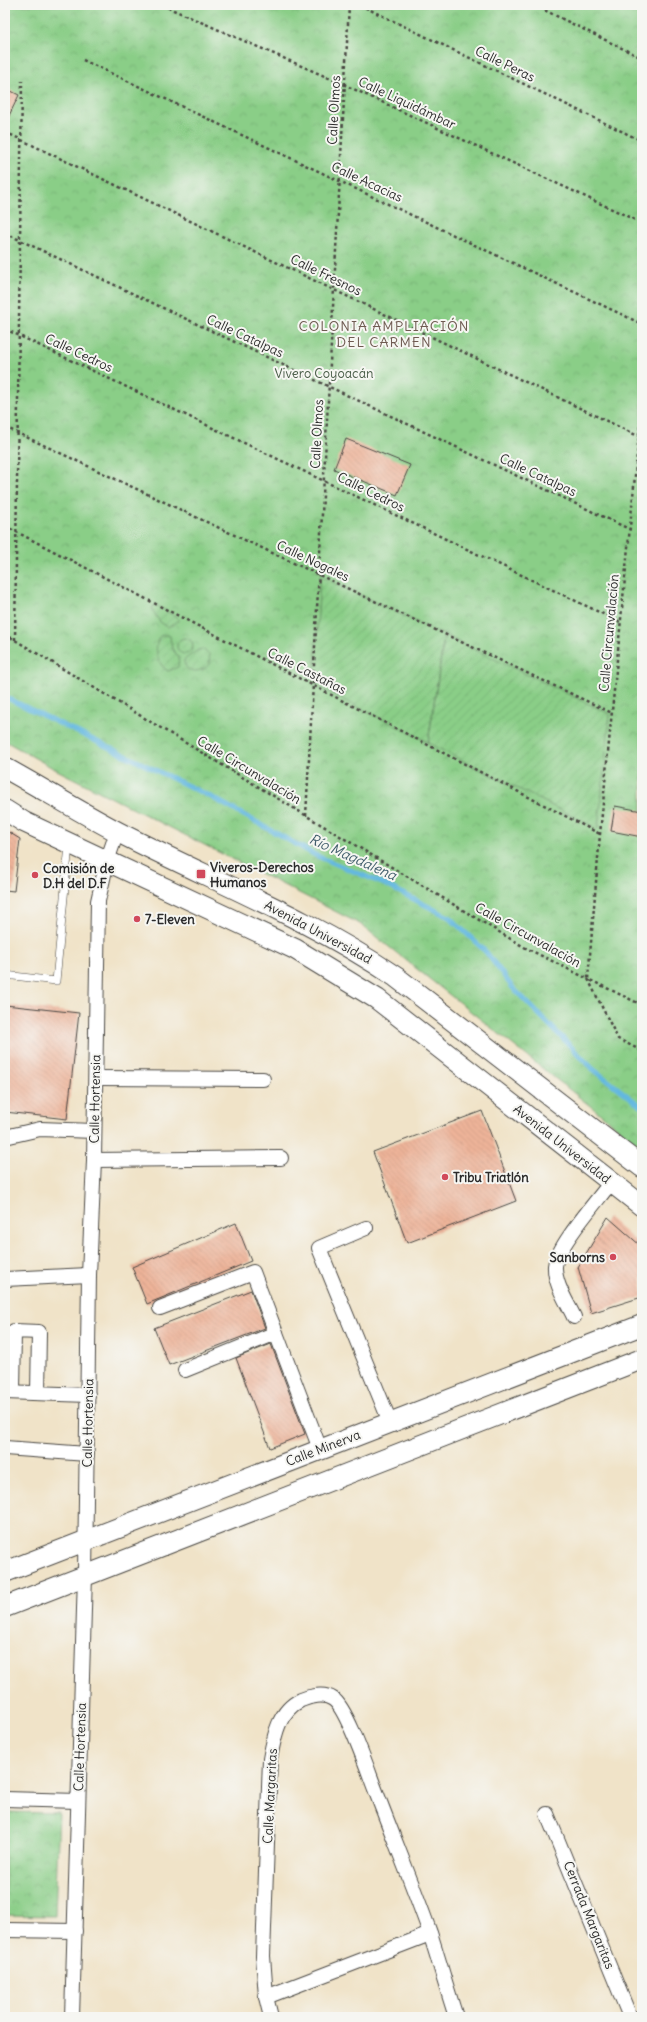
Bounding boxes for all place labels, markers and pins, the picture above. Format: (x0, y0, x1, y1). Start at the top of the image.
place label: Viveros-Derechos Humanos (210, 859, 314, 891)
place label: Comisión de D.H del D.F (43, 860, 114, 892)
marker: Viveros-Derechos Humanos (195, 868, 207, 880)
marker: Comisión de D.H del D.F (30, 870, 40, 880)
place label: 7-Eleven (145, 911, 195, 928)
marker: 7-Eleven (132, 914, 142, 924)
place label: Tribu Triatlón (453, 1169, 529, 1186)
marker: Tribu Triatlón (440, 1172, 450, 1182)
place label: Sanborns (550, 1249, 605, 1266)
marker: Sanborns (608, 1252, 618, 1262)

